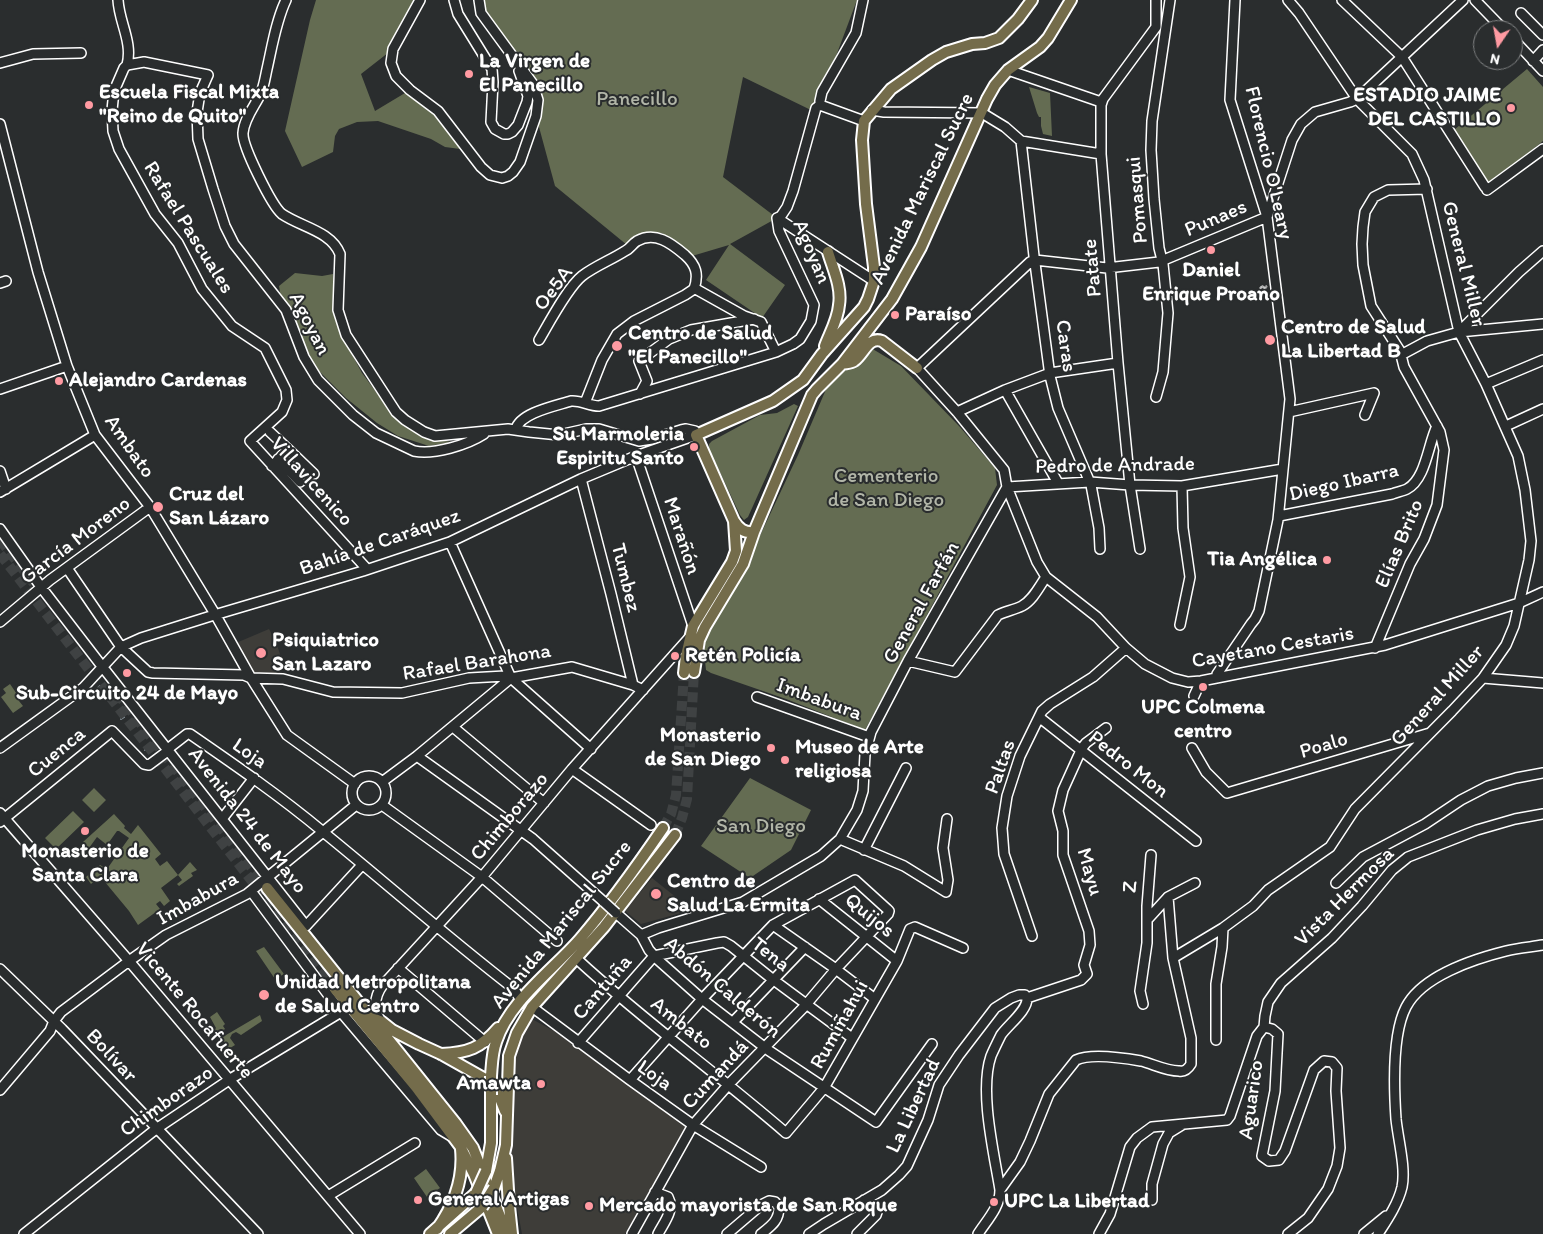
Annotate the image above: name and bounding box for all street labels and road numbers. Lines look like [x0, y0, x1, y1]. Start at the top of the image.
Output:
street label: Florencio O'Leary [1238, 84, 1298, 242]
street label: Avenida Mariscal Sucre [866, 89, 980, 289]
street label: Pomasqui [1122, 155, 1154, 245]
street label: Rafael Pascuales [137, 157, 239, 299]
street label: Punaes [1181, 195, 1251, 243]
street label: General Miller [1435, 199, 1491, 329]
street label: Agoyan [786, 216, 836, 288]
street label: Patate [1078, 238, 1108, 298]
street label: Oe5A [529, 262, 579, 316]
street label: Agoyan [283, 288, 335, 360]
street label: Caras [1049, 318, 1081, 374]
street label: Ambato [98, 410, 160, 484]
street label: Villavicenico [264, 432, 358, 532]
street label: Pedro de Andrade [1035, 452, 1195, 480]
street label: Diego Ibarra [1287, 458, 1401, 508]
street label: García Moreno [16, 491, 136, 591]
street label: Marañón [657, 494, 705, 578]
street label: Elías Brito [1370, 496, 1430, 592]
street label: Bahía de Caráquez [296, 504, 464, 582]
street label: General Farfán [878, 537, 966, 669]
street label: Tumbez [604, 541, 646, 615]
street label: Cayetano Cestaris [1190, 621, 1356, 675]
street label: Rafael Barahona [401, 639, 553, 687]
street label: General Miller [1386, 640, 1490, 752]
street label: Imbabura [773, 673, 865, 727]
street label: Cuenca [23, 722, 91, 784]
street label: Pedro Mon [1083, 726, 1173, 804]
street label: Poalo [1297, 727, 1351, 765]
street label: Loja [227, 733, 271, 775]
street label: Paltas [980, 736, 1022, 798]
street label: Avenida 24 de Mayo [182, 743, 312, 899]
street label: Chimborazo [466, 767, 554, 867]
street label: Avenida Mariscal Sucre [486, 836, 638, 1014]
street label: Vista Hermosa [1290, 842, 1400, 952]
street label: Mayu [1070, 845, 1108, 899]
street label: Imbabura [153, 866, 243, 932]
street label: Z [1118, 880, 1144, 894]
street label: Quijos [839, 888, 899, 944]
street label: Abdón Calderón [658, 932, 786, 1044]
street label: Tena [746, 932, 794, 978]
street label: Vicente Rocafuerte [129, 937, 259, 1085]
street label: Cantuña [568, 950, 638, 1026]
street label: Rumiñahui [805, 976, 875, 1074]
street label: Ambato [645, 992, 717, 1056]
street label: Bolívar [80, 1024, 142, 1088]
street label: Cumandá [677, 1035, 755, 1115]
street label: Loja [632, 1055, 676, 1097]
street label: La Libertad [881, 1055, 947, 1157]
street label: Aguarico [1234, 1059, 1270, 1141]
street label: Chimborazo [115, 1061, 219, 1143]

